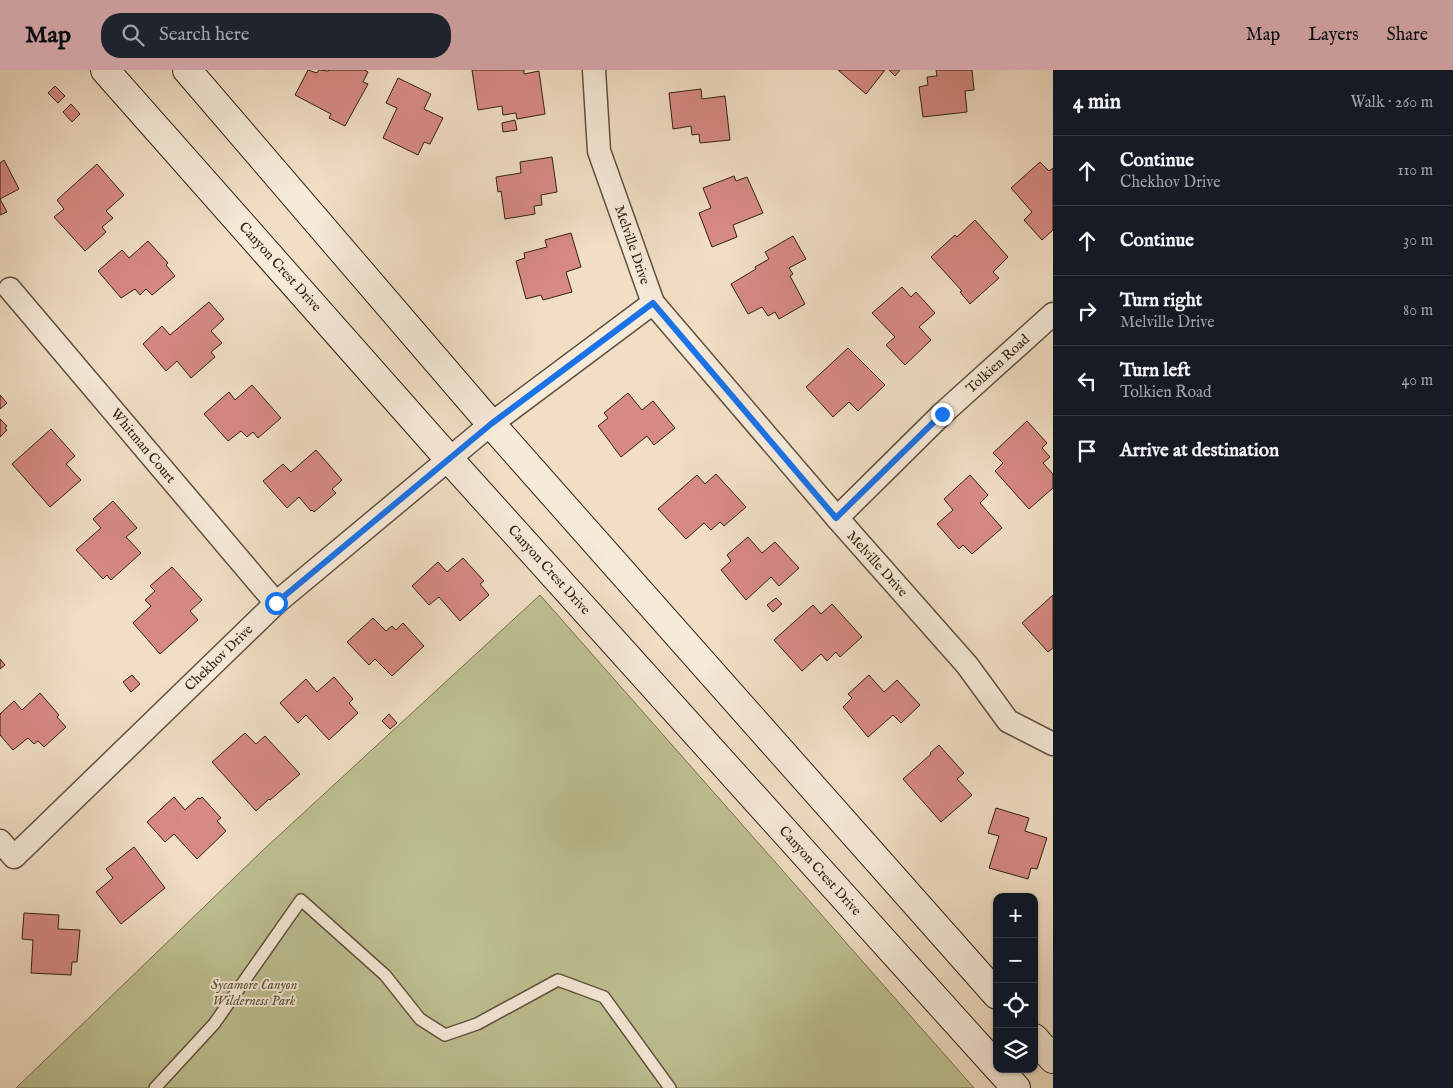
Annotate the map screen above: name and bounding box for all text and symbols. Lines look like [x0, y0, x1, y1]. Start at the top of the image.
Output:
search box [101, 13, 451, 58]
text: Map [25, 20, 71, 51]
icon: search [119, 21, 147, 49]
text: Search here [159, 23, 250, 47]
text: Map [1246, 24, 1280, 47]
text: Layers [1308, 24, 1359, 47]
text: Share [1387, 24, 1428, 47]
text: 4 min [1073, 89, 1121, 116]
text: Walk · 260 m [1350, 93, 1433, 113]
text: Continue [1120, 149, 1194, 173]
icon: ahead [1073, 157, 1101, 185]
text: 110 m [1397, 161, 1433, 181]
text: Chekhov Drive [1120, 173, 1221, 193]
street label: Melville Drive [610, 203, 654, 288]
street label: Canyon Crest Drive [235, 218, 326, 316]
icon: ahead [1073, 227, 1101, 255]
text: Continue [1120, 229, 1194, 253]
text: 30 m [1403, 231, 1433, 251]
text: Turn right [1120, 289, 1202, 313]
icon: right [1073, 297, 1101, 325]
text: 80 m [1403, 301, 1433, 321]
text: Melville Drive [1120, 313, 1215, 333]
street label: Tolkien Road [962, 330, 1034, 397]
text: Turn left [1120, 359, 1191, 383]
icon: left [1073, 367, 1101, 395]
text: 40 m [1401, 371, 1433, 391]
text: Tolkien Road [1120, 383, 1211, 403]
route end [931, 403, 954, 426]
street label: Whitman Court [107, 405, 180, 487]
icon: arrive [1073, 437, 1101, 465]
text: Arrive at destination [1120, 439, 1279, 463]
street label: Canyon Crest Drive [504, 521, 595, 619]
street label: Melville Drive [843, 527, 912, 601]
route start [265, 592, 288, 615]
street label: Chekhov Drive [181, 621, 257, 695]
street label: Canyon Crest Drive [775, 822, 866, 920]
map controls [993, 893, 1038, 1073]
button: + [993, 893, 1038, 938]
button: − [993, 938, 1038, 983]
park label: Sycamore Canyon Wilderness Park [211, 976, 297, 1010]
button: locate [993, 983, 1038, 1028]
button: layers [993, 1028, 1038, 1073]

